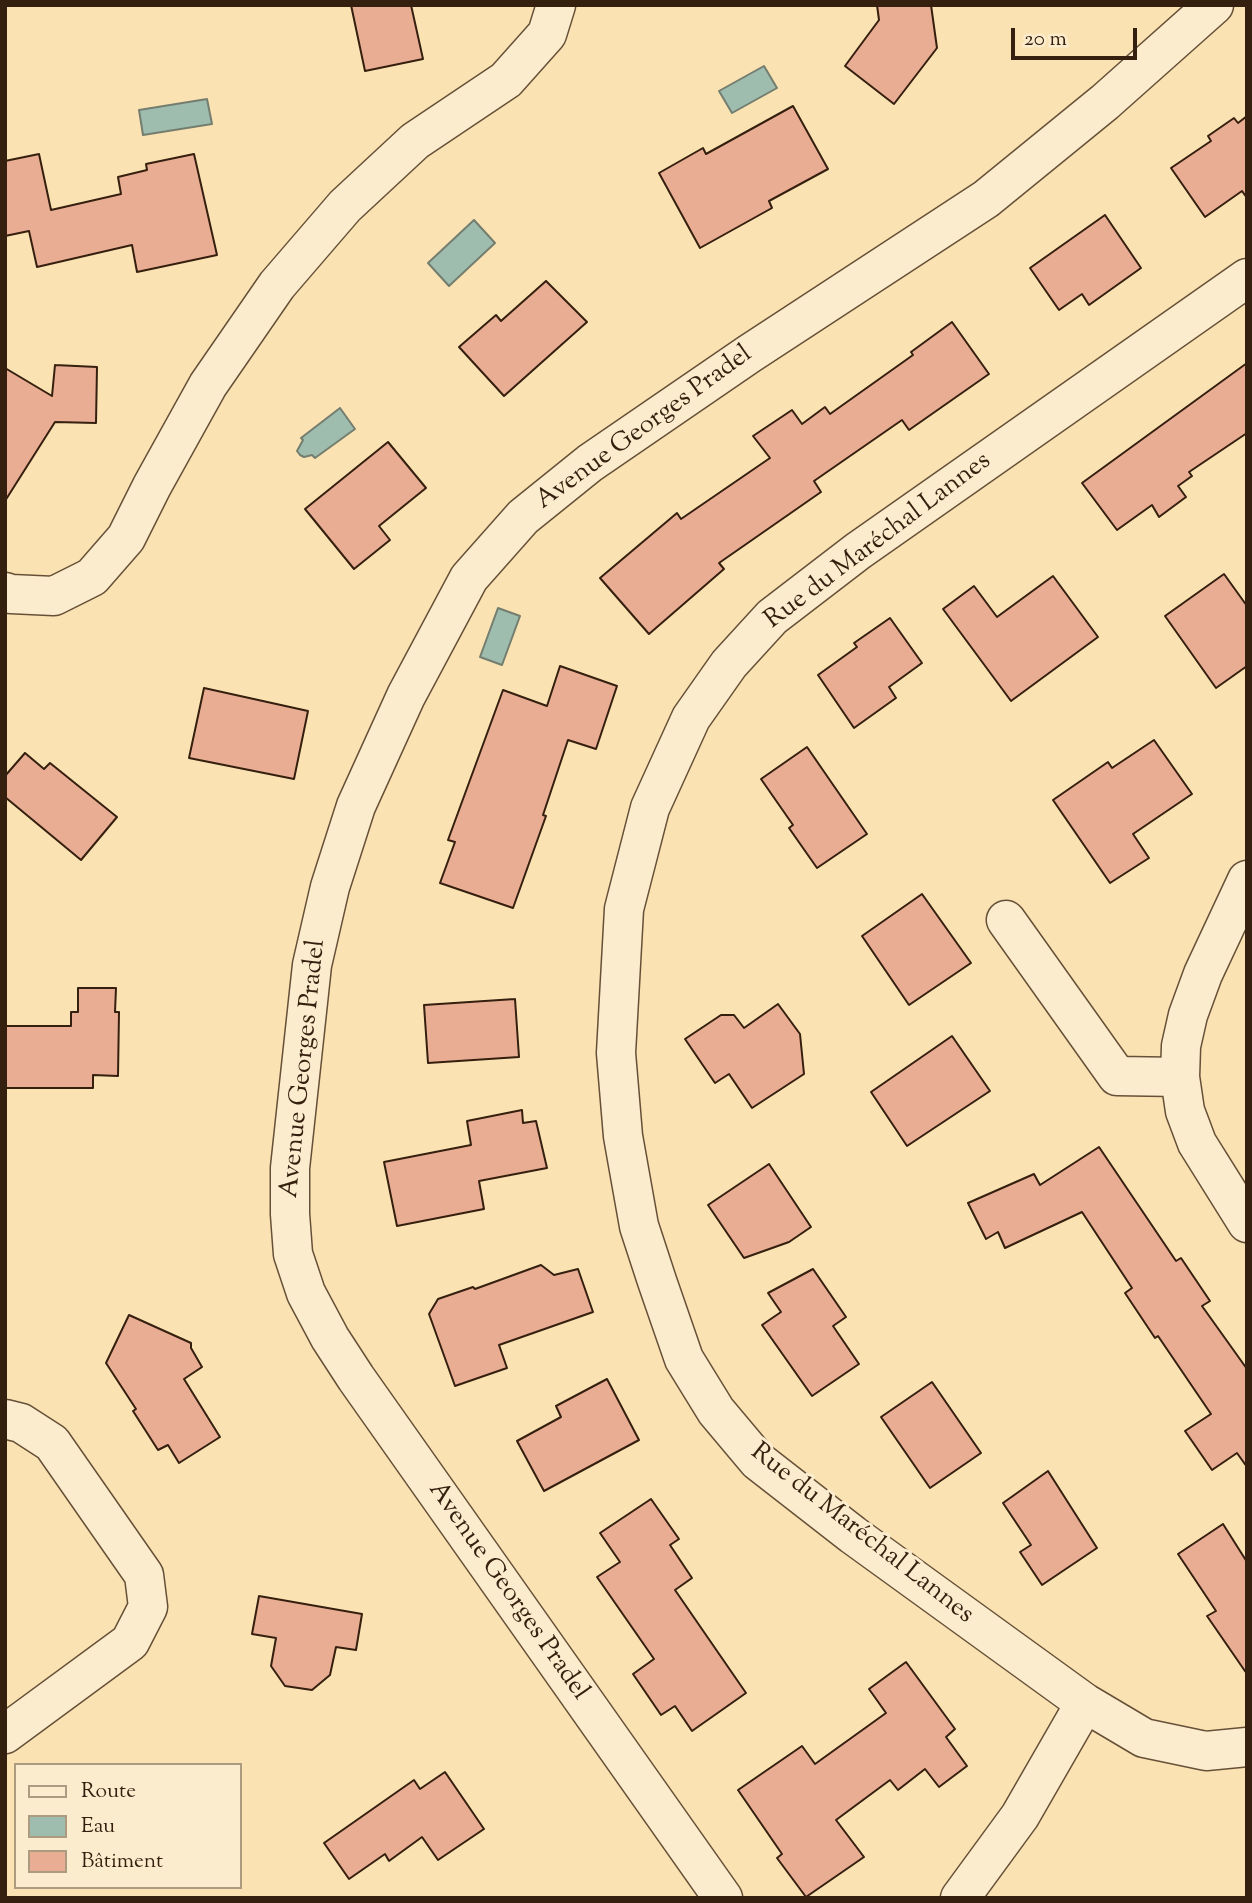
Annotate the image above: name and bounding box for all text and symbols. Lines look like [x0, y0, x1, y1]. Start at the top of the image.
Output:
scale bar [1014, 14, 1140, 58]
text: 20 m [1024, 25, 1067, 55]
street label: Avenue Georges Pradel [531, 340, 759, 518]
street label: Rue du Maréchal Lannes [760, 447, 998, 637]
street label: Avenue Georges Pradel [276, 938, 334, 1200]
street label: Rue du Maréchal Lannes [743, 1438, 979, 1632]
street label: Avenue Georges Pradel [420, 1477, 594, 1707]
legend [14, 1763, 242, 1889]
text: Route [81, 1777, 136, 1807]
text: Eau [81, 1812, 115, 1842]
text: Bâtiment [81, 1847, 163, 1877]

